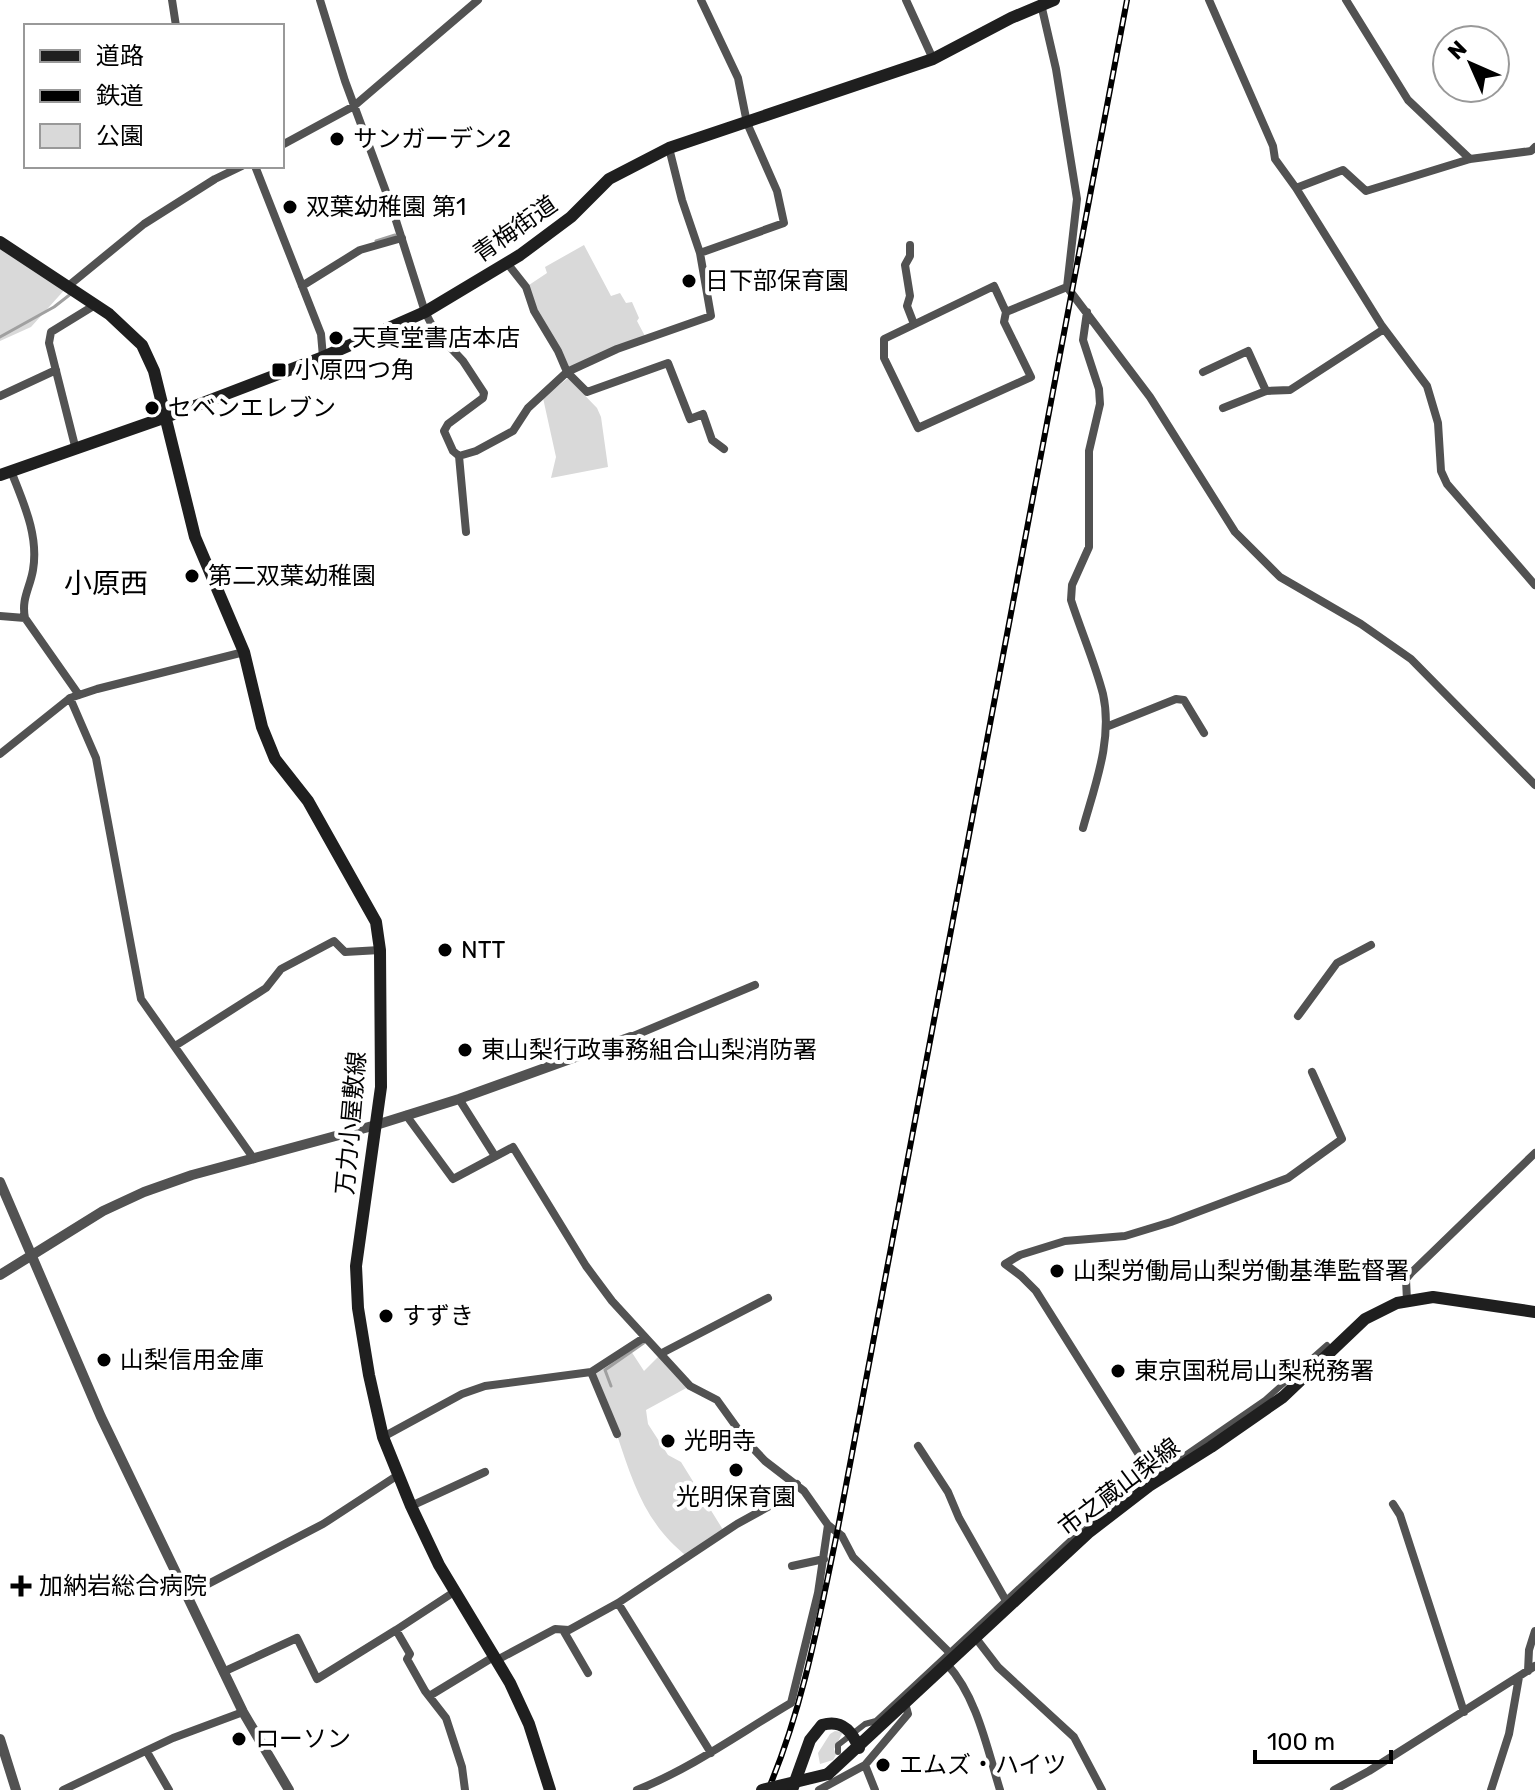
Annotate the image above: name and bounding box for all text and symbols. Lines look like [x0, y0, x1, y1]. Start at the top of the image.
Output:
legend [24, 24, 284, 168]
north arrow [1431, 24, 1511, 104]
text: N [1442, 35, 1472, 65]
text: 道路 [96, 42, 144, 70]
text: 鉄道 [96, 82, 144, 110]
text: 公園 [96, 122, 144, 150]
place label: サンガーデン2 [353, 125, 511, 153]
marker: サンガーデン2 [328, 130, 346, 148]
street label: 青梅街道 [468, 190, 562, 268]
place label: 双葉幼稚園 第1 [306, 193, 466, 221]
marker: 双葉幼稚園 第1 [281, 198, 299, 216]
place label: 日下部保育園 [705, 267, 849, 295]
marker: 日下部保育園 [680, 272, 698, 290]
place label: 天真堂書店本店 [352, 324, 520, 352]
marker: 天真堂書店本店 [327, 329, 345, 347]
place label: 小原四つ角 [295, 356, 415, 384]
marker: 小原四つ角 [270, 361, 288, 379]
place label: セベンエレブン [168, 394, 336, 422]
marker: セベンエレブン [143, 399, 161, 417]
place label: 第二双葉幼稚園 [208, 562, 376, 590]
district label: 小原西 [64, 567, 148, 600]
marker: 第二双葉幼稚園 [183, 567, 201, 585]
place label: NTT [461, 936, 506, 964]
marker: NTT [436, 941, 454, 959]
place label: 東山梨行政事務組合山梨消防署 [481, 1036, 817, 1064]
marker: 東山梨行政事務組合山梨消防署 [456, 1041, 474, 1059]
street label: 万力小屋敷線 [331, 1050, 371, 1196]
place label: 山梨労働局山梨労働基準監督署 [1073, 1257, 1409, 1285]
marker: 山梨労働局山梨労働基準監督署 [1048, 1262, 1066, 1280]
place label: すずき [402, 1302, 474, 1330]
marker: すずき [377, 1307, 395, 1325]
place label: 山梨信用金庫 [120, 1346, 264, 1374]
marker: 山梨信用金庫 [95, 1351, 113, 1369]
place label: 東京国税局山梨税務署 [1134, 1357, 1374, 1385]
marker: 東京国税局山梨税務署 [1109, 1362, 1127, 1380]
place label: 光明寺 [684, 1427, 756, 1455]
marker: 光明寺 [659, 1432, 677, 1450]
street label: 市之蔵山梨線 [1053, 1432, 1185, 1542]
marker: 光明保育園 [727, 1461, 745, 1479]
place label: 光明保育園 [676, 1483, 796, 1511]
place label: 加納岩総合病院 [39, 1572, 207, 1600]
marker: 加納岩総合病院 [10, 1575, 32, 1597]
scale bar [1255, 1714, 1391, 1764]
place label: ローソン [255, 1725, 351, 1753]
text: 100 m [1267, 1728, 1335, 1756]
marker: ローソン [230, 1730, 248, 1748]
place label: エムズ・ハイツ [899, 1751, 1067, 1779]
marker: エムズ・ハイツ [874, 1756, 892, 1774]

